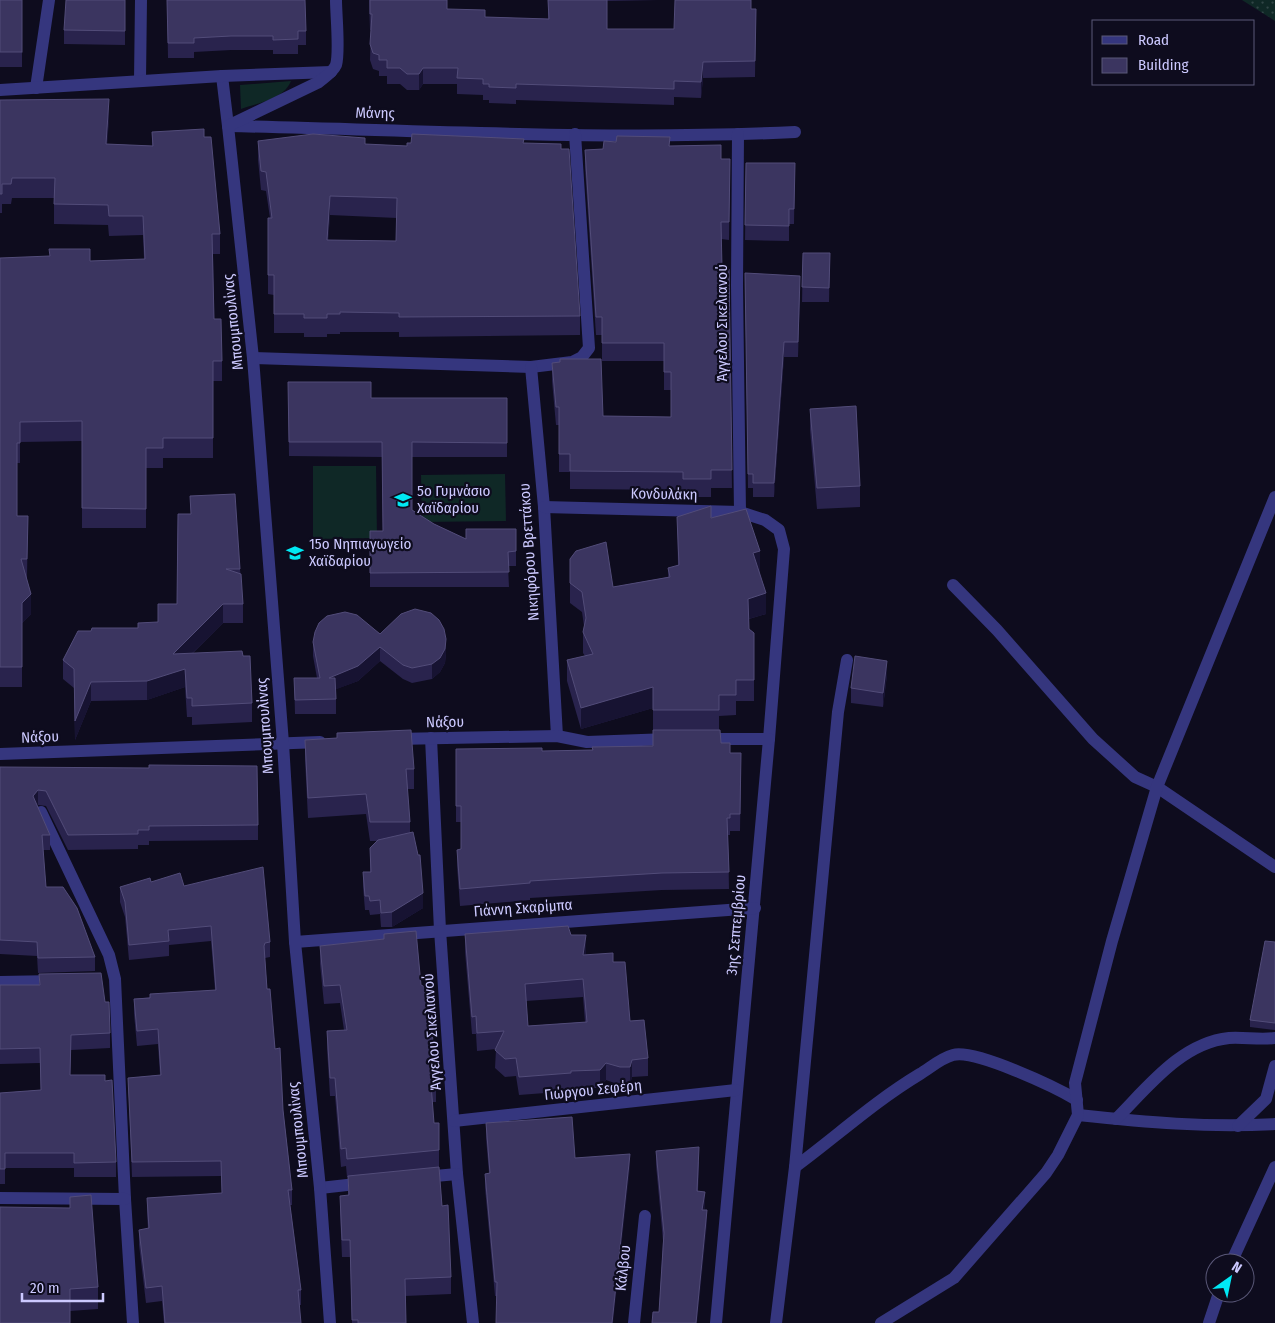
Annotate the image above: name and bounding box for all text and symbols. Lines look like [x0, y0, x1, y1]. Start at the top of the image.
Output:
legend [1092, 20, 1255, 85]
text: Road [1138, 31, 1169, 49]
text: Building [1138, 56, 1189, 74]
street label: Μάνης [355, 104, 396, 122]
street label: Άγγελου Σικελιανού [713, 264, 731, 382]
street label: Μπουμπουλίνας [219, 272, 247, 371]
place label: 5ο Γυμνάσιο Χαϊδαρίου [417, 482, 491, 517]
street label: Νικηφόρου Βρεττάκου [515, 483, 543, 621]
street label: Κονδυλάκη [630, 484, 698, 504]
school or university icon: 5ο Γυμνάσιο Χαϊδαρίου [393, 490, 413, 510]
place label: 15ο Νηπιαγωγείο Χαϊδαρίου [309, 535, 411, 570]
school or university icon: 15ο Νηπιαγωγείο Χαϊδαρίου [285, 543, 305, 563]
street label: Μπουμπουλίνας [253, 677, 277, 775]
street label: Νάξου [426, 713, 464, 731]
street label: Νάξου [21, 727, 59, 747]
street label: 3ης Σεπτεμβρίου [723, 874, 749, 976]
street label: Γιάννη Σκαρίμπα [473, 896, 573, 920]
street label: Άγγελου Σικελιανού [419, 973, 445, 1091]
street label: Γιώργου Σεφέρη [543, 1076, 643, 1104]
street label: Μπουμπουλίνας [284, 1080, 312, 1179]
street label: Κάλβου [612, 1244, 634, 1292]
north arrow [1205, 1253, 1255, 1303]
text: N [1229, 1258, 1245, 1277]
scale bar [22, 1270, 104, 1302]
text: 20 m [30, 1279, 60, 1297]

